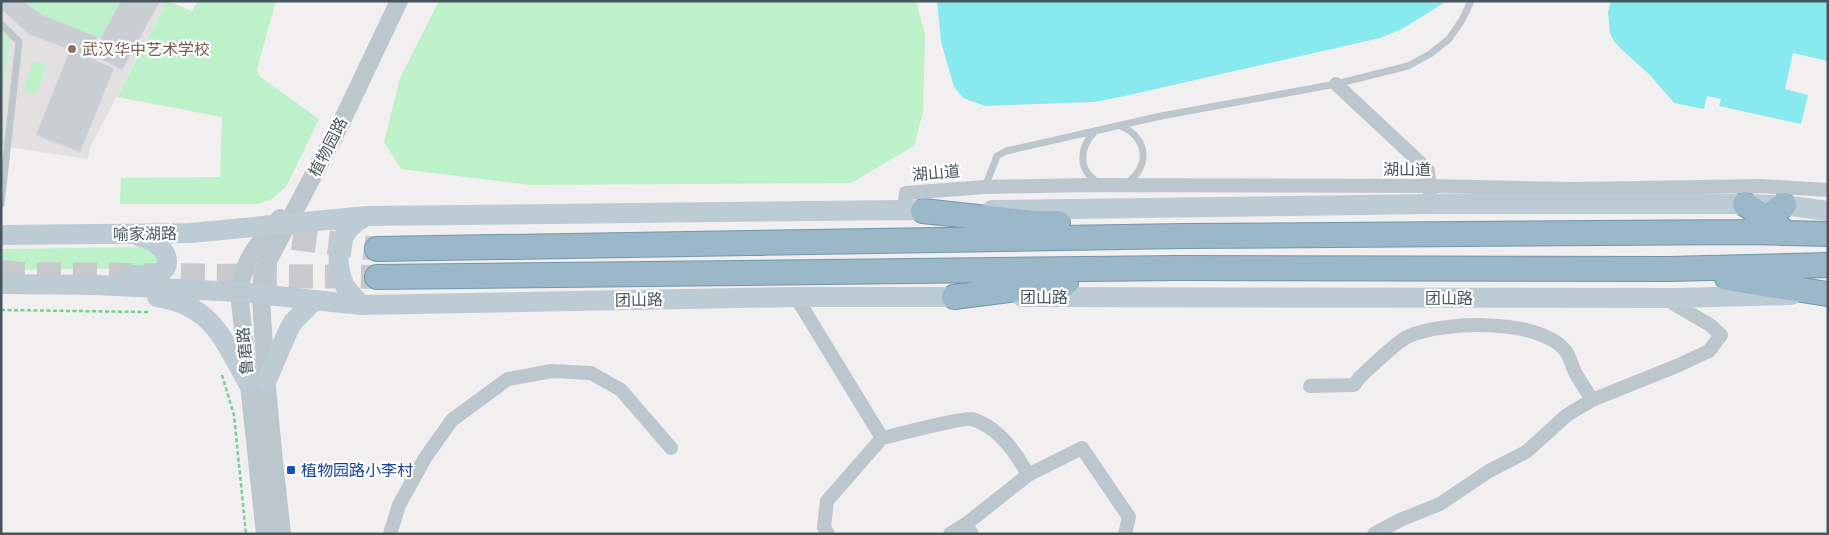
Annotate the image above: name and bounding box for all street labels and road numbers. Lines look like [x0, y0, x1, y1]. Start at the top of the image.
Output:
street label: 植物园路 [305, 114, 351, 180]
street label: 湖山道 [1383, 160, 1431, 179]
street label: 湖山道 [911, 161, 961, 185]
street label: 喻家湖路 [113, 224, 177, 244]
street label: 团山路 [1020, 288, 1068, 307]
street label: 团山路 [1425, 289, 1473, 308]
street label: 团山路 [615, 290, 663, 310]
street label: 鲁磨路 [233, 326, 257, 376]

